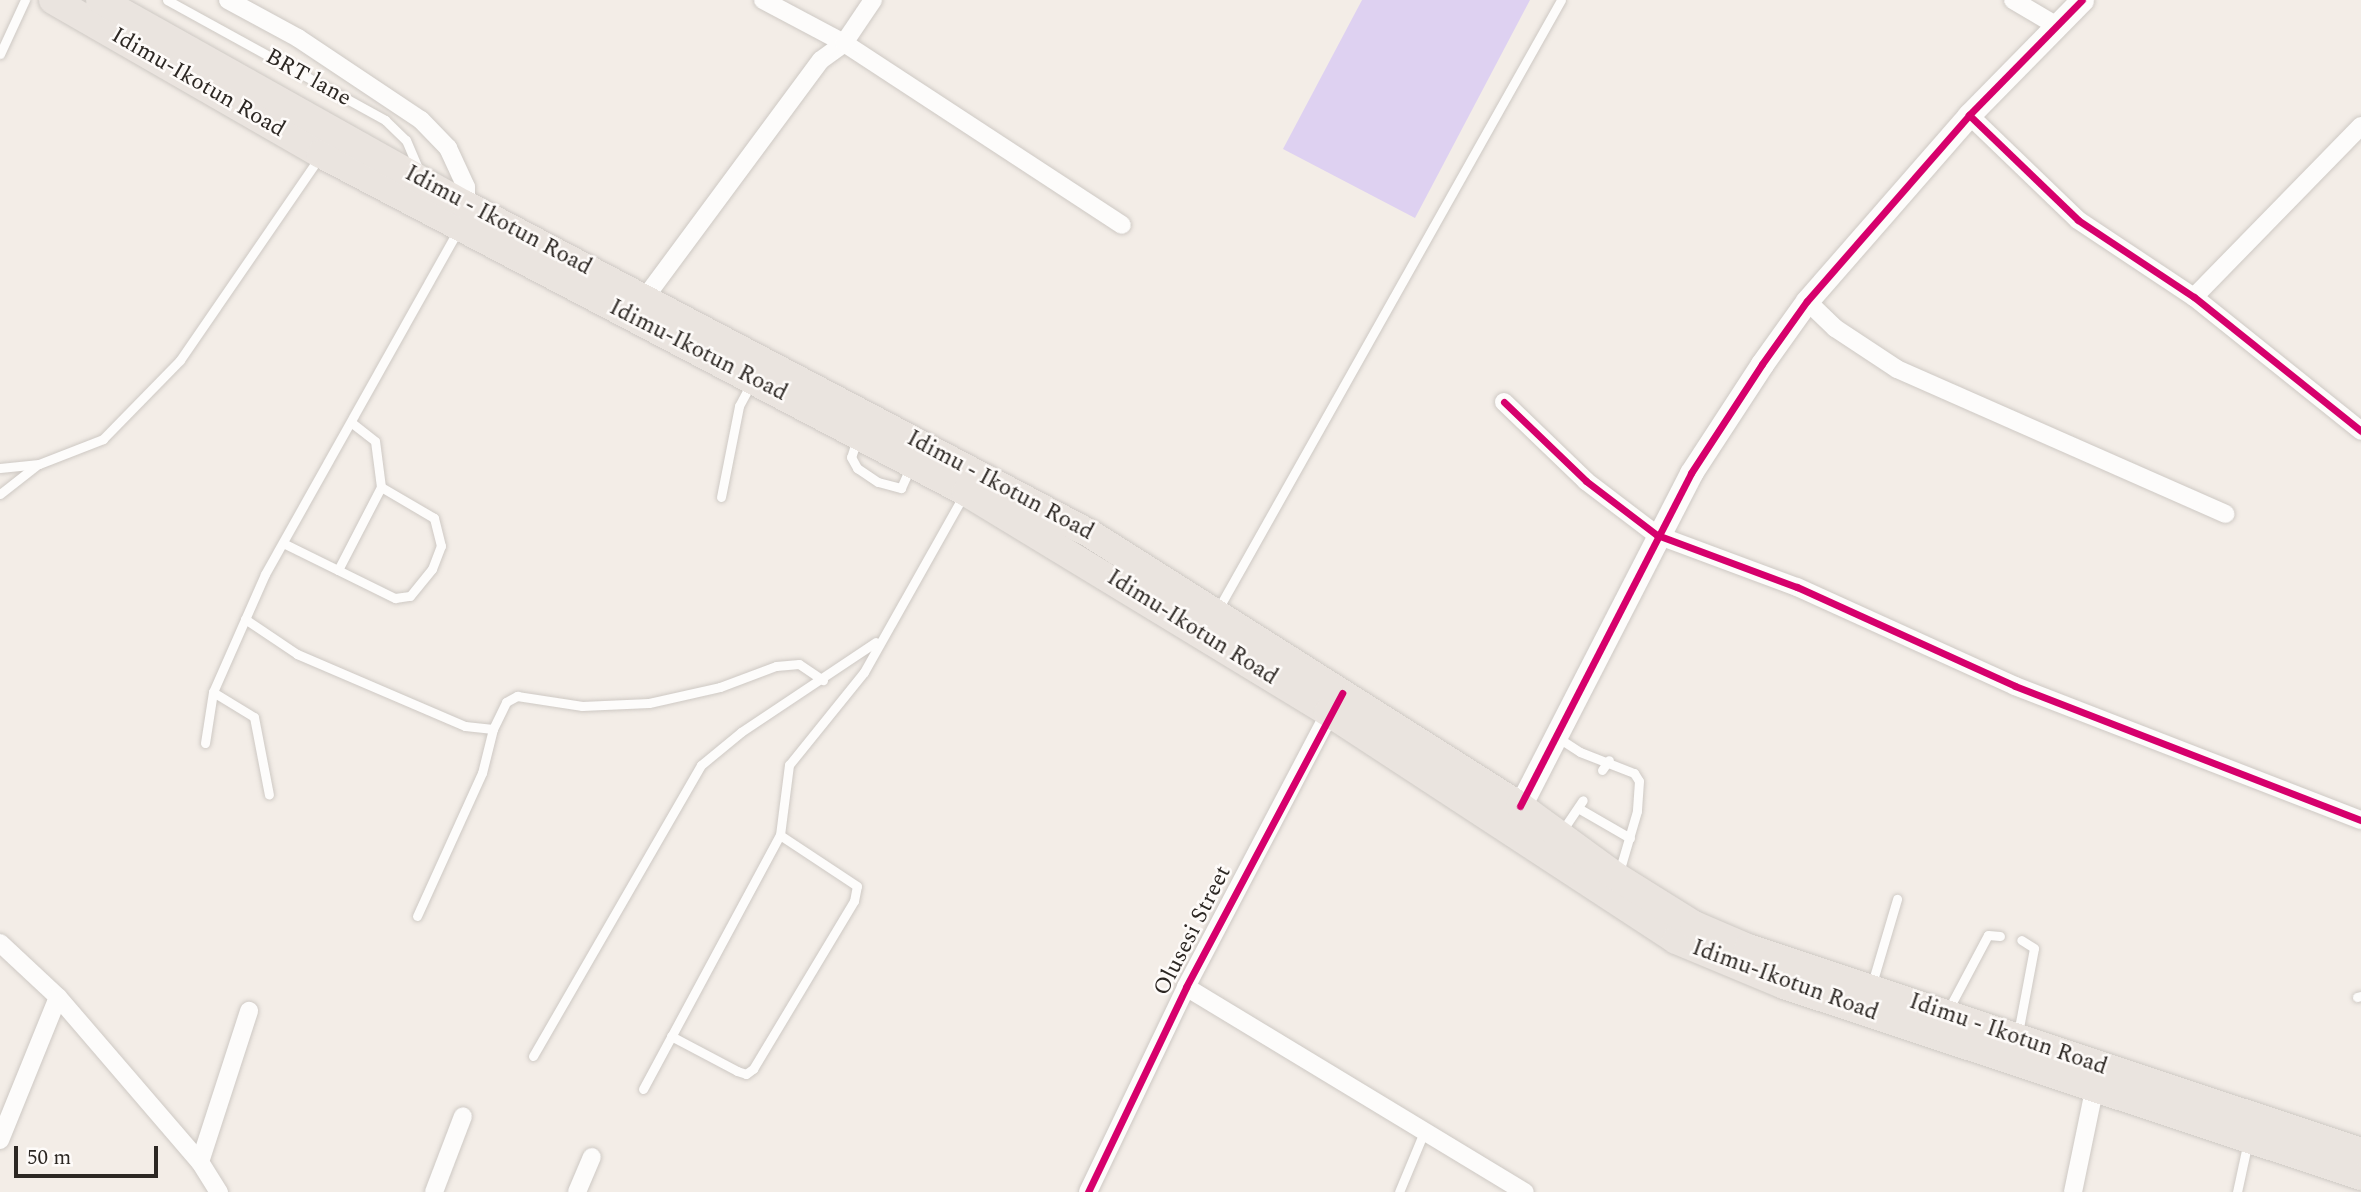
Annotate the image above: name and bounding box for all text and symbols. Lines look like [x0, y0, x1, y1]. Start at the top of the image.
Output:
street label: Idimu-Ikotun Road [106, 22, 290, 144]
street label: BRT lane [260, 43, 356, 113]
street label: Idimu - Ikotun Road [400, 160, 596, 282]
street label: Idimu-Ikotun Road [604, 294, 792, 408]
street label: Idimu - Ikotun Road [902, 425, 1098, 547]
street label: Idimu-Ikotun Road [1102, 564, 1282, 692]
street label: Olusesi Street [1148, 861, 1238, 1001]
street label: Idimu-Ikotun Road [1688, 934, 1882, 1028]
street label: Idimu - Ikotun Road [1905, 988, 2111, 1082]
scale bar [18, 1132, 161, 1176]
text: 50 m [27, 1142, 71, 1174]

